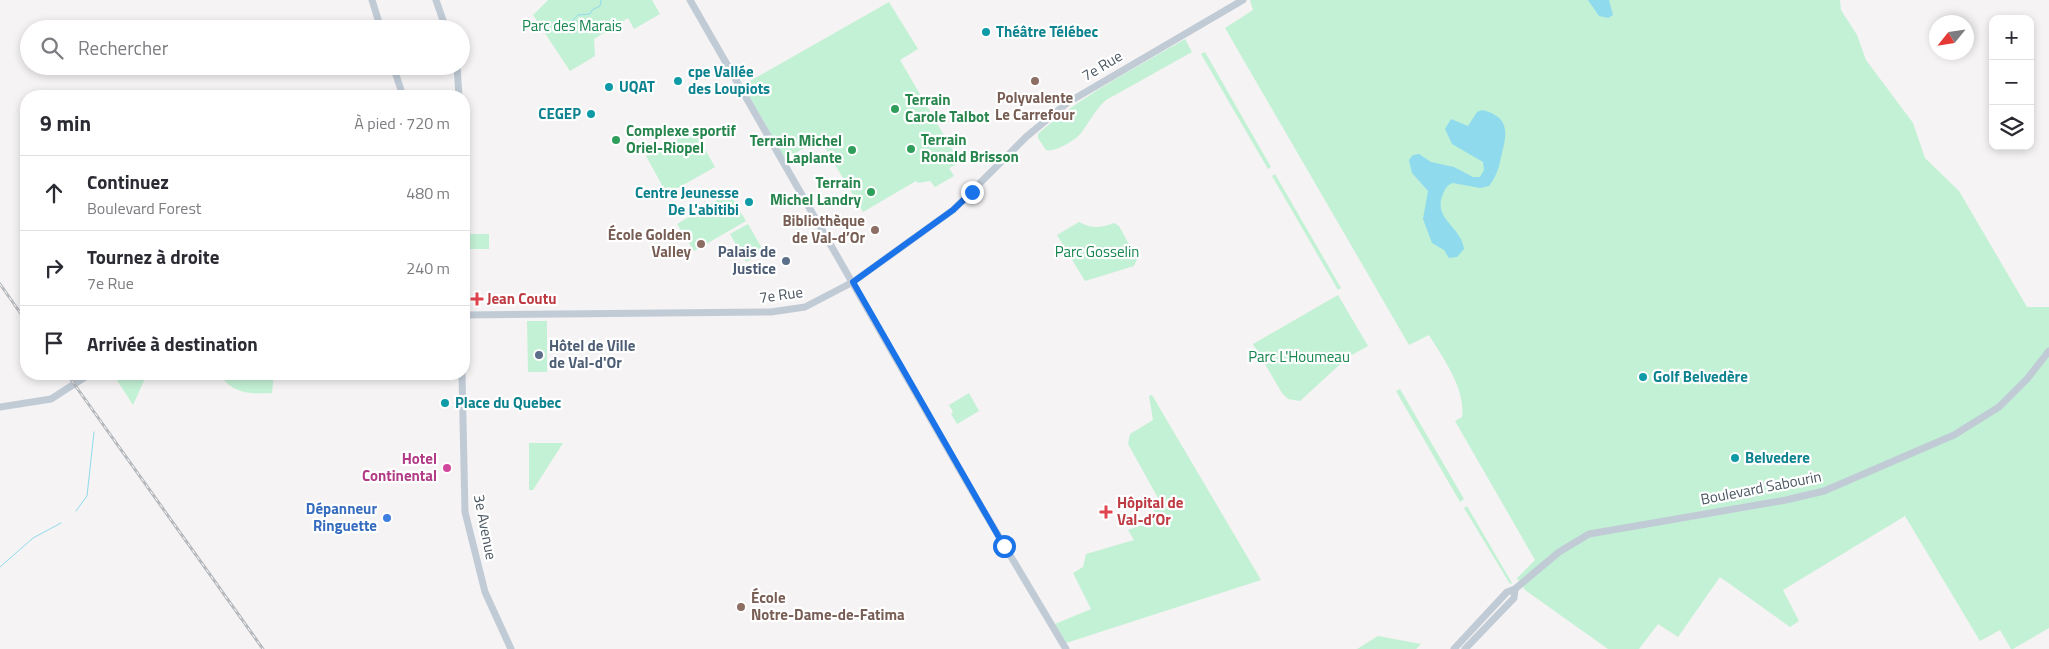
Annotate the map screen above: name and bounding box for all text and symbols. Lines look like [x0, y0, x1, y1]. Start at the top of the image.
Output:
park label: Parc des Marais [522, 14, 622, 37]
north arrow [1929, 15, 1974, 60]
map controls [1989, 15, 2034, 150]
button: + [1989, 15, 2034, 60]
search box [20, 20, 470, 75]
place label: Théâtre Télébec [996, 20, 1099, 43]
marker: Théâtre Télébec [980, 26, 992, 38]
text: Rechercher [78, 33, 168, 62]
icon: search [38, 34, 66, 62]
street label: 7e Rue [1077, 44, 1127, 87]
place label: cpe Vallée des Loupiots [688, 60, 770, 100]
button: − [1989, 60, 2034, 105]
place label: UQAT [619, 75, 655, 98]
marker: cpe Vallée des Loupiots [672, 75, 684, 87]
marker: Polyvalente Le Carrefour [1029, 75, 1041, 87]
marker: UQAT [603, 81, 615, 93]
place label: Polyvalente Le Carrefour [995, 86, 1075, 126]
place label: Terrain Carole Talbot [905, 88, 990, 128]
place label: CEGEP [538, 102, 581, 125]
marker: Terrain Carole Talbot [889, 103, 901, 115]
button: layers [1989, 105, 2034, 150]
text: 9 min [40, 107, 91, 139]
marker: CEGEP [585, 108, 597, 120]
text: À pied · 720 m [354, 111, 450, 135]
place label: Complexe sportif Oriel-Riopel [626, 119, 736, 159]
place label: Terrain Ronald Brisson [921, 128, 1019, 168]
place label: Terrain Michel Laplante [750, 129, 842, 169]
marker: Complexe sportif Oriel-Riopel [610, 134, 622, 146]
marker: Terrain Ronald Brisson [905, 143, 917, 155]
marker: Terrain Michel Laplante [846, 144, 858, 156]
text: Continuez [87, 167, 169, 196]
place label: Terrain Michel Landry [770, 171, 861, 211]
icon: ahead [40, 179, 68, 207]
text: 480 m [406, 181, 450, 205]
place label: Centre Jeunesse De L'abitibi [635, 181, 739, 221]
route end [961, 181, 984, 204]
marker: Terrain Michel Landry [865, 186, 877, 198]
text: Boulevard Forest [87, 196, 201, 220]
marker: Centre Jeunesse De L'abitibi [743, 196, 755, 208]
place label: Bibliothèque de Val-d’Or [782, 209, 865, 249]
place label: École Golden Valley [608, 223, 691, 263]
marker: Bibliothèque de Val-d’Or [869, 224, 881, 236]
marker: École Golden Valley [695, 238, 707, 250]
place label: Palais de Justice [718, 240, 776, 280]
park label: Parc Gosselin [1055, 240, 1139, 263]
text: Tournez à droite [87, 242, 219, 271]
icon: right [40, 254, 68, 282]
marker: Palais de Justice [780, 255, 792, 267]
text: 240 m [406, 256, 450, 280]
text: 7e Rue [87, 271, 134, 295]
street label: 7e Rue [758, 280, 804, 309]
place label: Jean Coutu [487, 287, 556, 310]
marker: Jean Coutu [471, 293, 483, 305]
icon: arrive [40, 329, 68, 357]
text: Arrivée à destination [87, 329, 258, 358]
place label: Hôtel de Ville de Val-d'Or [549, 334, 636, 374]
park label: Parc L'Houmeau [1248, 345, 1350, 368]
marker: Hôtel de Ville de Val-d'Or [533, 349, 545, 361]
place label: Golf Belvedère [1653, 365, 1748, 388]
marker: Golf Belvedère [1637, 371, 1649, 383]
place label: Place du Quebec [455, 391, 561, 414]
marker: Place du Quebec [439, 397, 451, 409]
place label: Belvedere [1745, 446, 1810, 469]
place label: Hotel Continental [362, 447, 437, 487]
marker: Belvedere [1729, 452, 1741, 464]
marker: Hotel Continental [441, 462, 453, 474]
street label: Boulevard Sabourin [1698, 465, 1823, 511]
place label: Hôpital de Val-d’Or [1117, 491, 1184, 531]
street label: 3e Avenue [468, 492, 503, 562]
place label: Dépanneur Ringuette [306, 497, 377, 537]
marker: Hôpital de Val-d’Or [1099, 505, 1113, 519]
marker: Dépanneur Ringuette [381, 512, 393, 524]
route start [993, 535, 1016, 558]
place label: École Notre-Dame-de-Fatima [751, 586, 905, 626]
marker: École Notre-Dame-de-Fatima [735, 601, 747, 613]

